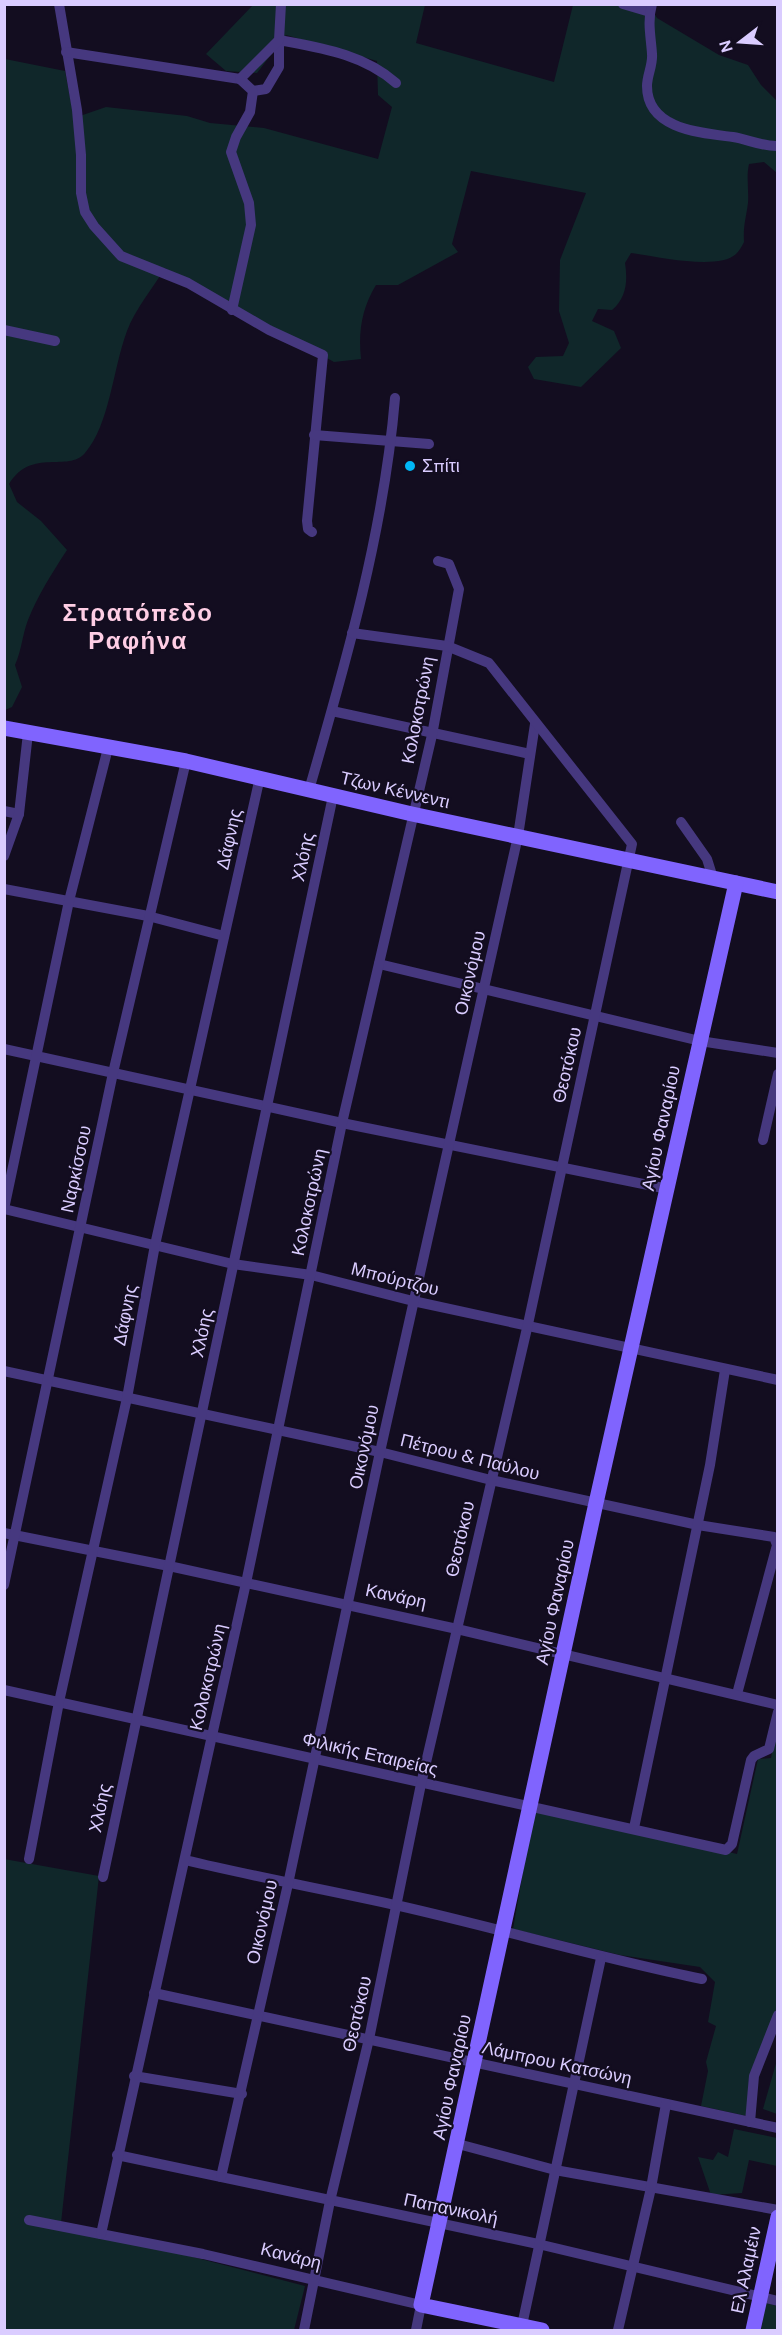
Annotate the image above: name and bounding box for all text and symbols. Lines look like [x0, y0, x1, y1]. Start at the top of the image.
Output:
north arrow [710, 12, 770, 72]
text: N [714, 38, 738, 55]
place label: Σπίτι [422, 454, 460, 478]
marker: Σπίτι [403, 459, 417, 473]
district label: Στρατόπεδο Ραφήνα [63, 597, 213, 656]
street label: Κολοκοτρώνη [396, 654, 440, 766]
street label: Τζων Κέννεντι [338, 766, 452, 814]
street label: Δάφνης [210, 806, 248, 872]
street label: Χλόης [286, 830, 320, 884]
street label: Οικονόμου [449, 928, 491, 1018]
street label: Θεοτόκου [547, 1025, 587, 1105]
street label: Αγίου Φαναρίου [636, 1063, 686, 1193]
street label: Ναρκίσσου [55, 1123, 97, 1215]
street label: Κολοκοτρώνη [286, 1146, 332, 1258]
street label: Μπούρτζου [348, 1256, 442, 1302]
street label: Δάφνης [107, 1282, 143, 1348]
street label: Χλόης [185, 1306, 219, 1360]
street label: Οικονόμου [343, 1402, 385, 1492]
street label: Πέτρου & Παύλου [398, 1428, 542, 1486]
street label: Θεοτόκου [440, 1499, 480, 1579]
street label: Αγίου Φαναρίου [530, 1537, 580, 1667]
street label: Κανάρη [363, 1578, 429, 1614]
street label: Κολοκοτρώνη [184, 1621, 232, 1733]
street label: Φιλικής Εταιρείας [300, 1727, 440, 1781]
street label: Χλόης [83, 1781, 117, 1835]
street label: Οικονόμου [241, 1877, 283, 1967]
street label: Θεοτόκου [337, 1974, 377, 2054]
street label: Αγίου Φαναρίου [427, 2012, 477, 2142]
street label: Λάμπρου Κατσώνη [480, 2035, 634, 2091]
street label: Παπανικολή [402, 2187, 500, 2231]
street label: Ελ Αλαμέιν [725, 2224, 767, 2316]
street label: Κανάρη [258, 2237, 324, 2275]

